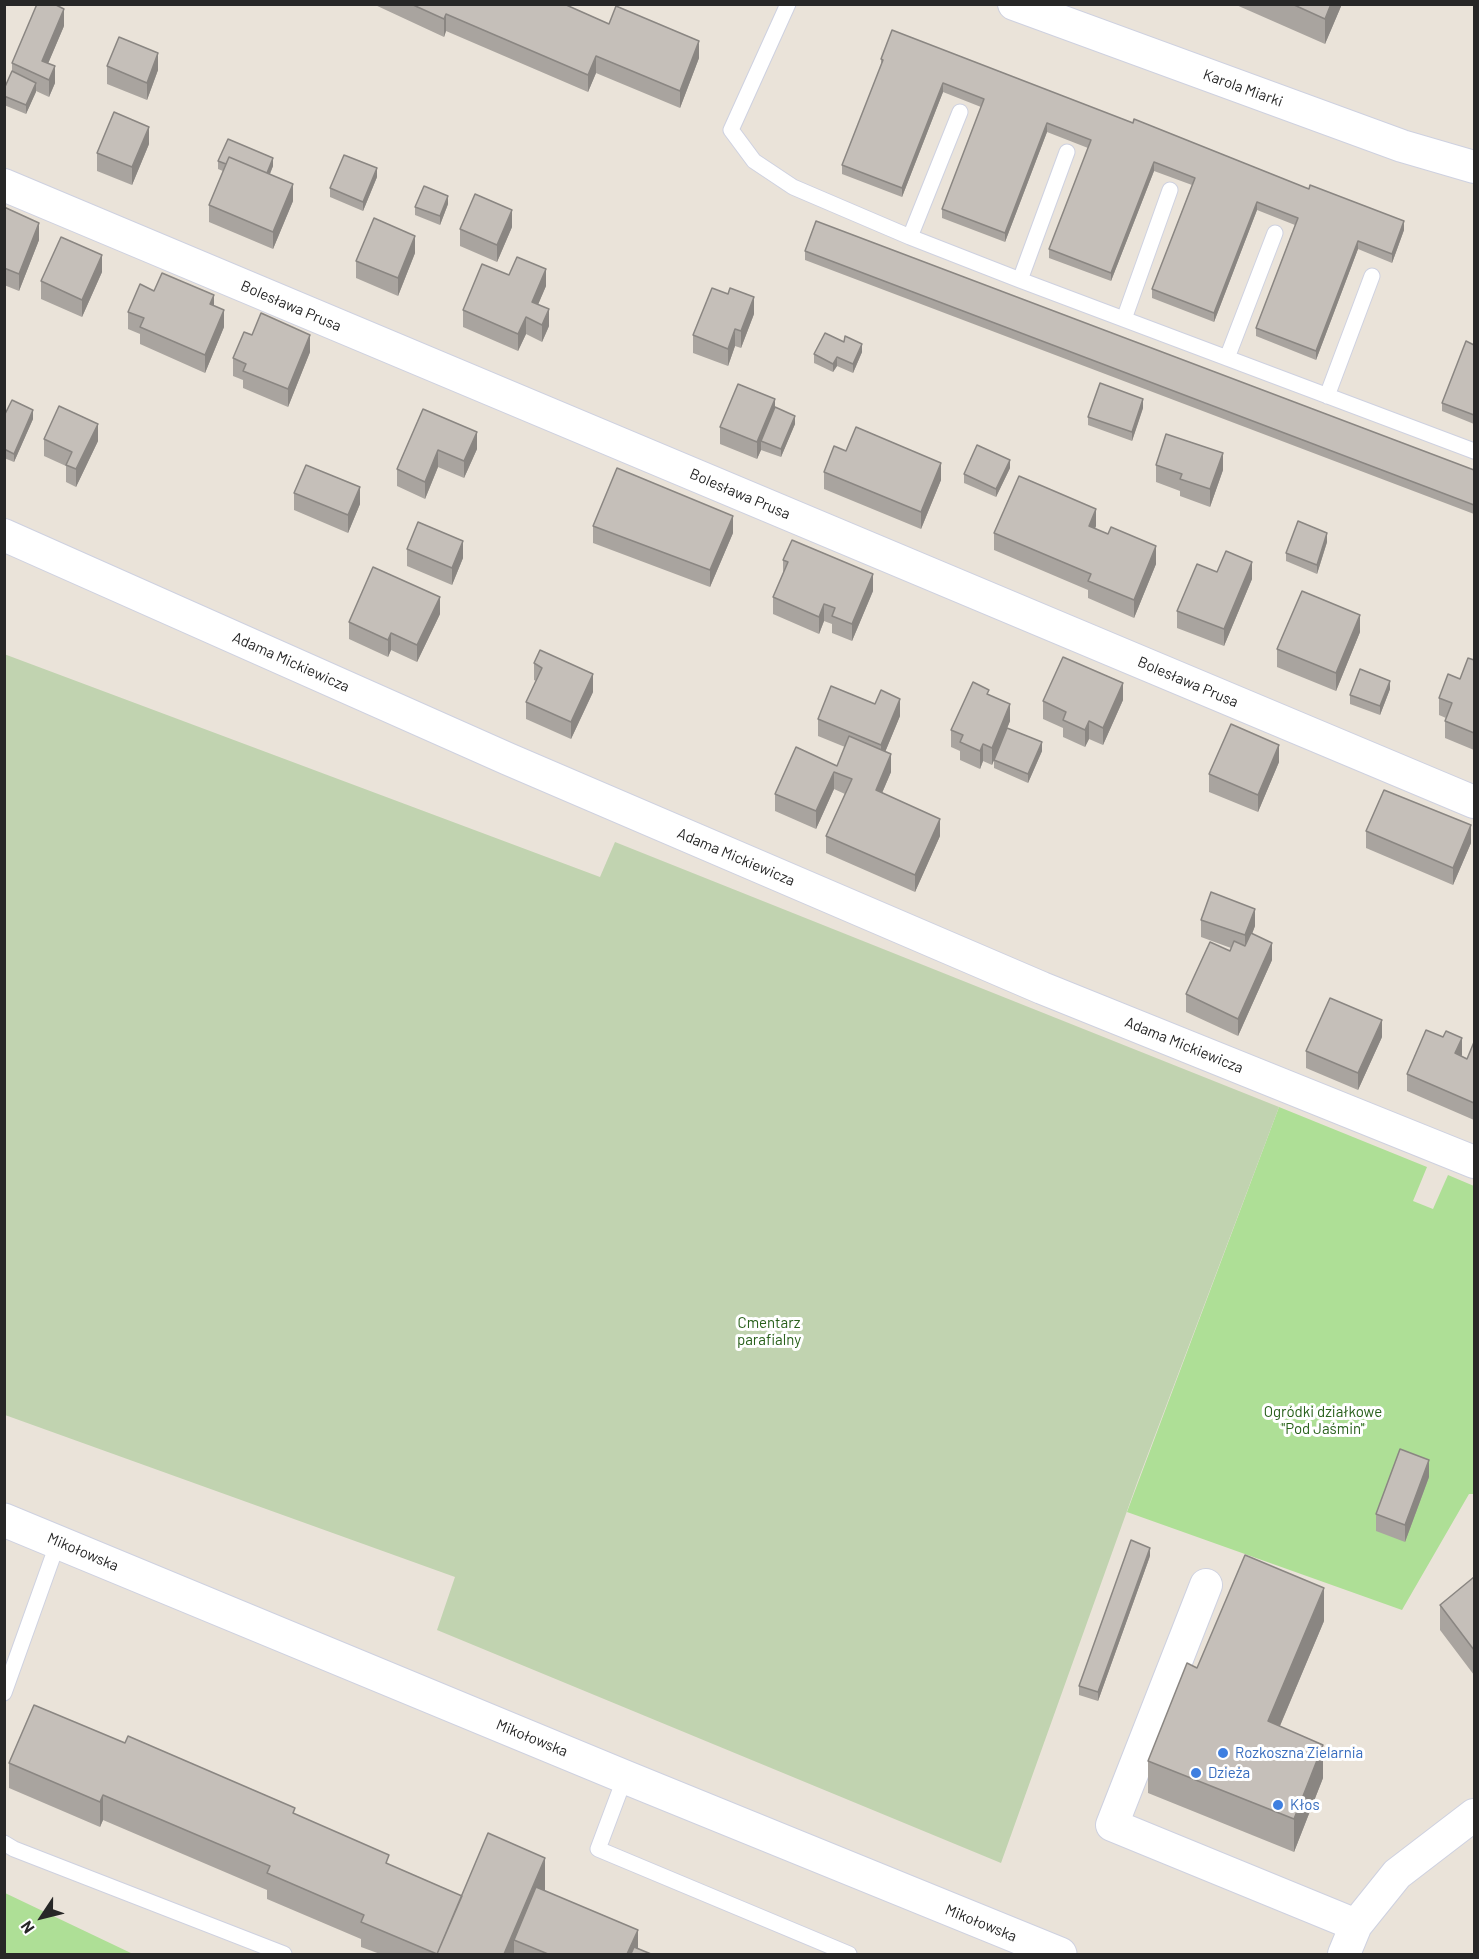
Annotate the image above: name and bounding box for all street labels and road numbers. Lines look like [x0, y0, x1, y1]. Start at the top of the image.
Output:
street label: Karola Miarki [1201, 65, 1285, 111]
street label: Bolesława Prusa [238, 277, 344, 335]
street label: Bolesława Prusa [687, 465, 793, 523]
street label: Adama Mickiewicza [230, 628, 352, 696]
street label: Bolesława Prusa [1135, 653, 1241, 711]
street label: Adama Mickiewicza [674, 824, 798, 890]
street label: Adama Mickiewicza [1122, 1013, 1246, 1077]
street label: Mikołowska [45, 1529, 121, 1575]
street label: Mikołowska [494, 1716, 570, 1760]
street label: Mikołowska [943, 1901, 1019, 1945]

